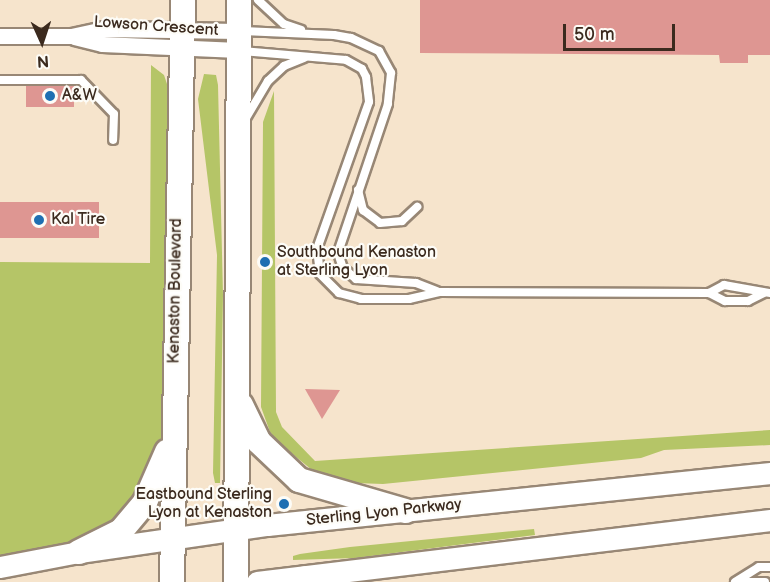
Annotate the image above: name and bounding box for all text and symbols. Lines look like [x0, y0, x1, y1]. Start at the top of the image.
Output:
north arrow [12, 12, 72, 72]
scale bar [566, 12, 678, 50]
street label: Lowson Crescent [93, 13, 219, 41]
text: 50 m [574, 24, 615, 45]
text: N [36, 51, 49, 70]
place label: A&W [62, 86, 97, 106]
marker: A&W [43, 89, 57, 103]
place label: Kal Tire [51, 210, 106, 230]
marker: Kal Tire [32, 213, 46, 227]
street label: Kenaston Boulevard [165, 218, 187, 364]
place label: Southbound Kenaston at Sterling Lyon [277, 243, 436, 281]
marker: Southbound Kenaston at Sterling Lyon [258, 255, 272, 269]
place label: Eastbound Sterling Lyon at Kenaston [135, 485, 272, 523]
street label: Sterling Lyon Parkway [305, 495, 463, 531]
marker: Eastbound Sterling Lyon at Kenaston [277, 497, 291, 511]

